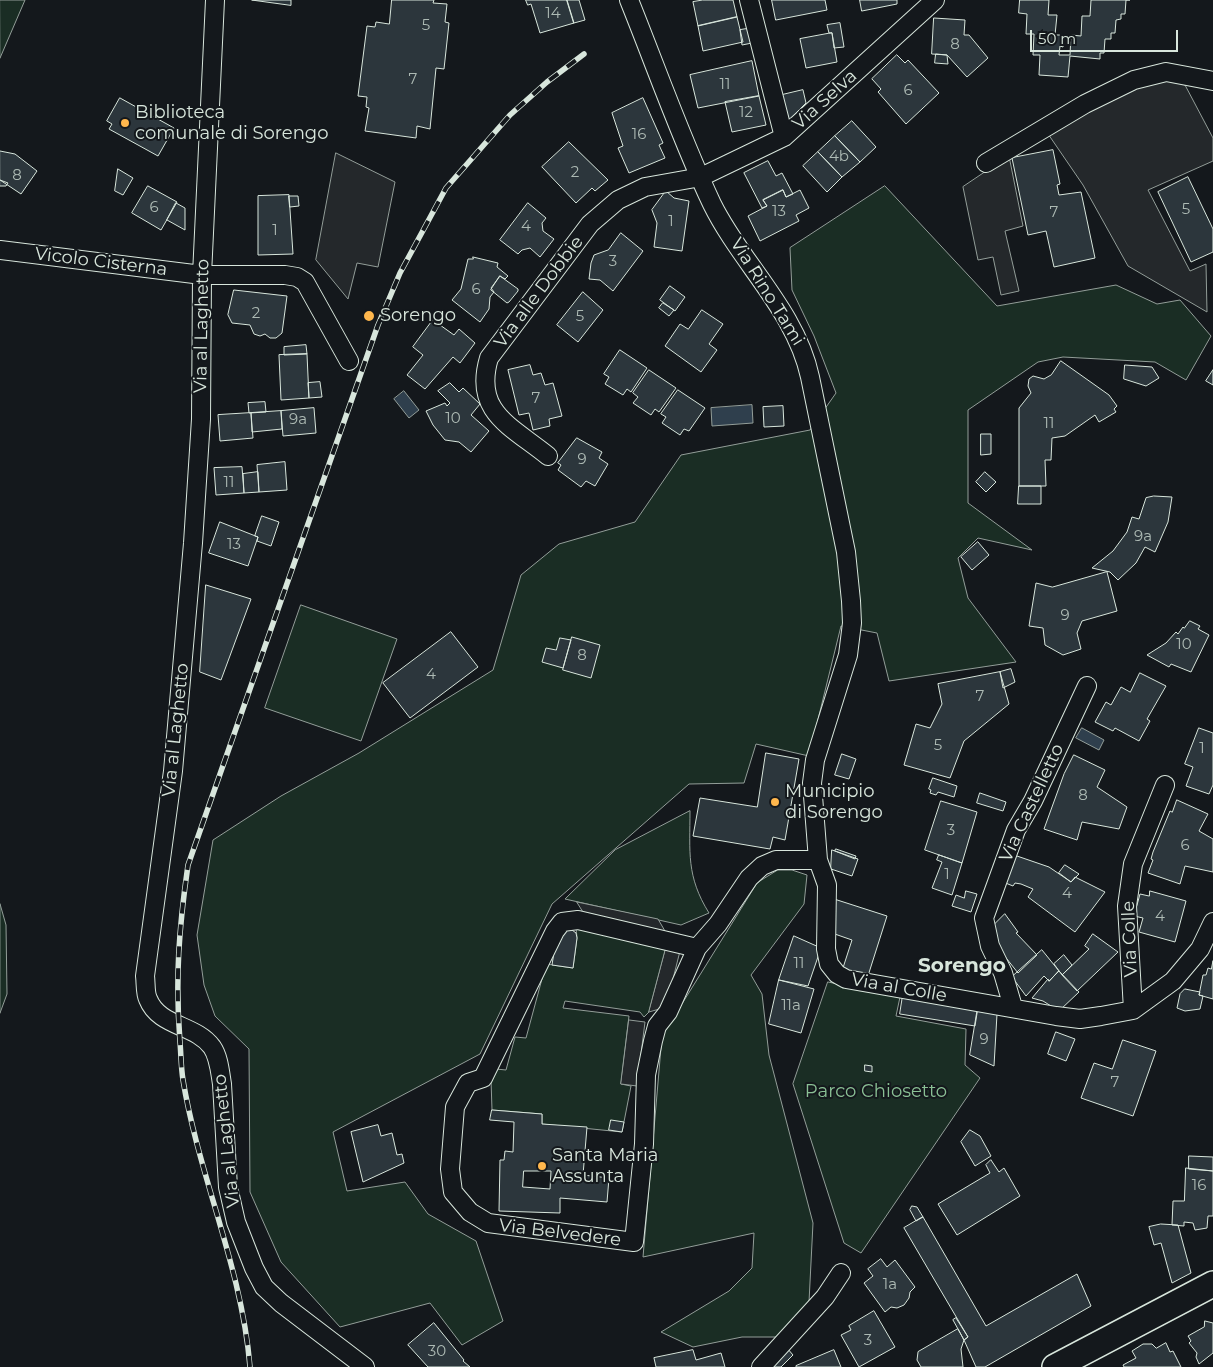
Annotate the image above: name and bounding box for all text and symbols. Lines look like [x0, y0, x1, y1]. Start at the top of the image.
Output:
house number: 14 [545, 5, 561, 23]
house number: 5 [422, 17, 430, 35]
scale bar [1033, 20, 1180, 52]
text: 50 m [1038, 29, 1076, 48]
house number: 8 [950, 36, 960, 54]
street label: Via Selva [788, 65, 862, 135]
house number: 7 [409, 71, 417, 89]
house number: 11 [720, 76, 730, 94]
house number: 6 [903, 82, 913, 100]
place label: Biblioteca comunale di Sorengo [135, 102, 328, 144]
house number: 12 [739, 104, 753, 122]
marker: Biblioteca comunale di Sorengo [119, 117, 131, 129]
house number: 16 [632, 126, 646, 144]
house number: 4b [829, 148, 849, 166]
house number: 2 [571, 164, 579, 182]
house number: 8 [12, 167, 22, 185]
house number: 6 [149, 199, 159, 217]
house number: 5 [1182, 201, 1190, 219]
house number: 13 [772, 203, 786, 221]
house number: 7 [1050, 204, 1058, 222]
house number: 1 [668, 213, 674, 231]
house number: 4 [521, 218, 531, 236]
house number: 1 [272, 222, 278, 240]
street label: Via alle Dobbie [490, 232, 588, 352]
street label: Via Rino Tami [725, 234, 809, 350]
street label: Vicolo Cisterna [34, 243, 168, 281]
house number: 3 [609, 253, 617, 271]
street label: Via al Laghetto [190, 259, 214, 393]
house number: 6 [471, 281, 481, 299]
house number: 2 [252, 305, 260, 323]
place label: Sorengo [380, 305, 456, 327]
house number: 5 [576, 308, 584, 326]
marker: Sorengo [362, 309, 376, 323]
house number: 7 [532, 390, 540, 408]
house number: 10 [445, 410, 461, 428]
house number: 9a [289, 411, 307, 429]
house number: 11 [1044, 415, 1054, 433]
house number: 9 [577, 451, 587, 469]
house number: 11 [224, 474, 234, 492]
house number: 9a [1134, 528, 1152, 546]
house number: 13 [227, 536, 241, 554]
house number: 9 [1060, 607, 1070, 625]
house number: 10 [1176, 636, 1192, 654]
house number: 8 [577, 647, 587, 665]
street label: Via al Laghetto [158, 662, 194, 798]
house number: 4 [426, 666, 436, 684]
house number: 7 [976, 688, 984, 706]
house number: 5 [934, 737, 942, 755]
street label: Via Castelletto [995, 740, 1069, 866]
house number: 1 [1199, 740, 1205, 758]
place label: Municipio di Sorengo [785, 781, 883, 824]
house number: 8 [1078, 787, 1088, 805]
marker: Municipio di Sorengo [769, 796, 781, 808]
house number: 3 [947, 822, 955, 840]
house number: 6 [1180, 837, 1190, 855]
house number: 1 [944, 866, 950, 884]
house number: 4 [1062, 885, 1072, 903]
street label: Via Colle [1118, 900, 1142, 978]
house number: 4 [1155, 908, 1165, 926]
district label: Sorengo [918, 954, 1006, 978]
house number: 11 [794, 955, 804, 973]
street label: Via al Colle [849, 969, 949, 1007]
house number: 11a [781, 997, 801, 1015]
house number: 9 [979, 1031, 989, 1049]
street label: Via al Laghetto [209, 1073, 245, 1209]
house number: 7 [1111, 1074, 1119, 1092]
park label: Parco Chiosetto [805, 1081, 947, 1103]
place label: Santa Maria Assunta [552, 1145, 658, 1188]
marker: Santa Maria Assunta [536, 1160, 548, 1172]
house number: 16 [1192, 1177, 1206, 1195]
street label: Via Belvedere [498, 1215, 622, 1251]
house number: 1a [883, 1276, 897, 1294]
house number: 3 [864, 1332, 872, 1350]
house number: 30 [428, 1343, 446, 1361]

